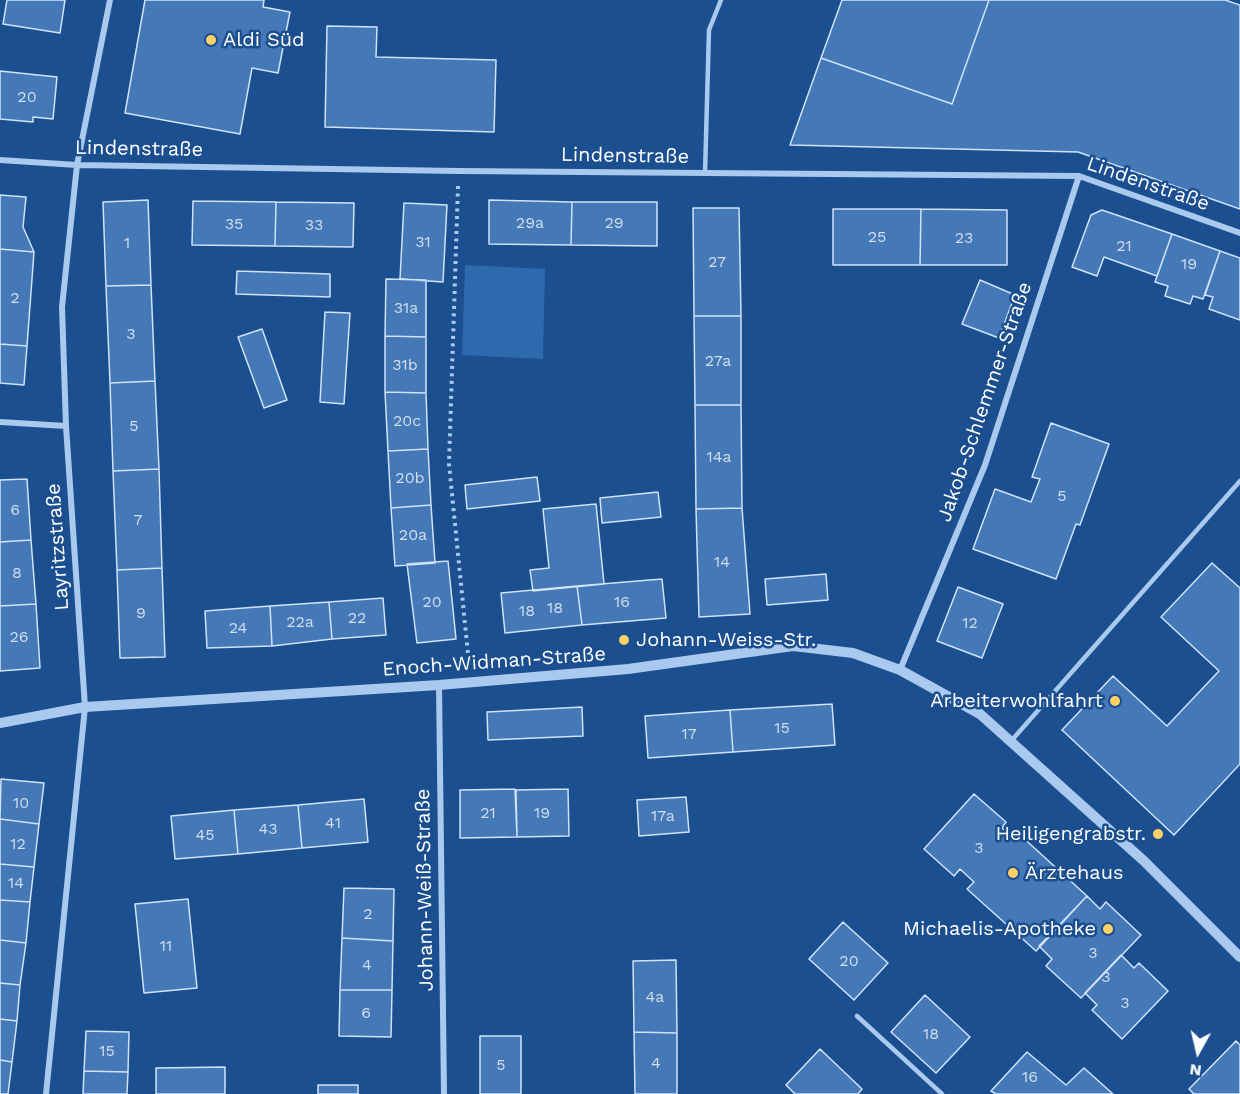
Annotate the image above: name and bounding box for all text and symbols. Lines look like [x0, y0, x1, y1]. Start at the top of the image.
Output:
place label: Aldi Süd [223, 28, 305, 52]
marker: Aldi Süd [204, 33, 218, 47]
house number: 20 [17, 87, 37, 107]
street label: Lindenstraße [75, 136, 203, 162]
street label: Lindenstraße [561, 143, 689, 169]
street label: Lindenstraße [1084, 152, 1212, 216]
house number: 29a [516, 213, 544, 233]
house number: 29 [604, 213, 624, 233]
house number: 35 [225, 214, 243, 234]
house number: 33 [305, 215, 323, 235]
house number: 25 [868, 227, 886, 247]
house number: 23 [955, 228, 973, 248]
house number: 31 [415, 232, 431, 252]
house number: 1 [124, 233, 130, 253]
house number: 21 [1116, 236, 1132, 256]
house number: 27 [708, 252, 726, 272]
house number: 19 [1181, 254, 1197, 274]
street label: Jakob-Schlemmer-Straße [933, 279, 1037, 525]
house number: 2 [10, 288, 20, 308]
house number: 31a [394, 298, 418, 318]
house number: 3 [126, 324, 136, 344]
house number: 27a [705, 351, 731, 371]
house number: 31b [392, 355, 418, 375]
house number: 20c [393, 411, 421, 431]
house number: 5 [129, 416, 139, 436]
house number: 14a [706, 447, 732, 467]
house number: 20b [395, 468, 425, 488]
street label: Layritzstraße [42, 483, 74, 611]
house number: 5 [1057, 486, 1067, 506]
house number: 6 [10, 500, 20, 520]
house number: 7 [134, 510, 142, 530]
house number: 20a [399, 525, 427, 545]
house number: 14 [714, 552, 730, 572]
house number: 8 [12, 563, 22, 583]
house number: 20 [422, 592, 442, 612]
house number: 16 [614, 592, 630, 612]
house number: 18 [547, 598, 563, 618]
house number: 18 [519, 601, 535, 621]
house number: 9 [136, 603, 146, 623]
house number: 22 [348, 608, 366, 628]
house number: 22a [286, 612, 314, 632]
house number: 12 [962, 613, 978, 633]
house number: 24 [229, 618, 247, 638]
house number: 26 [9, 627, 29, 647]
place label: Johann-Weiss-Str. [636, 628, 816, 652]
marker: Johann-Weiss-Str. [617, 633, 631, 647]
street label: Enoch-Widman-Straße [381, 642, 607, 682]
place label: Arbeiterwohlfahrt [930, 689, 1103, 713]
marker: Arbeiterwohlfahrt [1108, 694, 1122, 708]
house number: 15 [774, 718, 790, 738]
house number: 17 [681, 724, 697, 744]
street label: Johann-Weiß-Straße [411, 788, 439, 992]
house number: 10 [13, 793, 29, 813]
house number: 21 [480, 803, 496, 823]
house number: 19 [534, 803, 550, 823]
house number: 17a [651, 806, 675, 826]
house number: 41 [325, 813, 341, 833]
house number: 43 [258, 819, 278, 839]
place label: Heiligengrabstr. [995, 822, 1146, 846]
house number: 45 [195, 825, 215, 845]
marker: Heiligengrabstr. [1151, 827, 1165, 841]
house number: 12 [10, 834, 26, 854]
house number: 3 [974, 838, 984, 858]
place label: Ärztehaus [1025, 861, 1124, 885]
marker: Ärztehaus [1006, 866, 1020, 880]
house number: 14 [8, 873, 24, 893]
house number: 2 [363, 904, 373, 924]
place label: Michaelis-Apotheke [903, 917, 1096, 941]
marker: Michaelis-Apotheke [1101, 922, 1115, 936]
house number: 11 [160, 936, 172, 956]
house number: 3 [1088, 943, 1098, 963]
house number: 20 [839, 951, 859, 971]
house number: 4 [362, 955, 372, 975]
house number: 3 [1101, 967, 1111, 987]
house number: 4a [646, 987, 664, 1007]
house number: 3 [1120, 993, 1130, 1013]
house number: 6 [361, 1003, 371, 1023]
north arrow [1168, 1022, 1228, 1082]
house number: 18 [923, 1024, 939, 1044]
house number: 15 [99, 1041, 115, 1061]
house number: 4 [651, 1053, 661, 1073]
house number: 5 [496, 1055, 506, 1075]
text: N [1188, 1060, 1203, 1081]
house number: 16 [1022, 1067, 1038, 1087]

